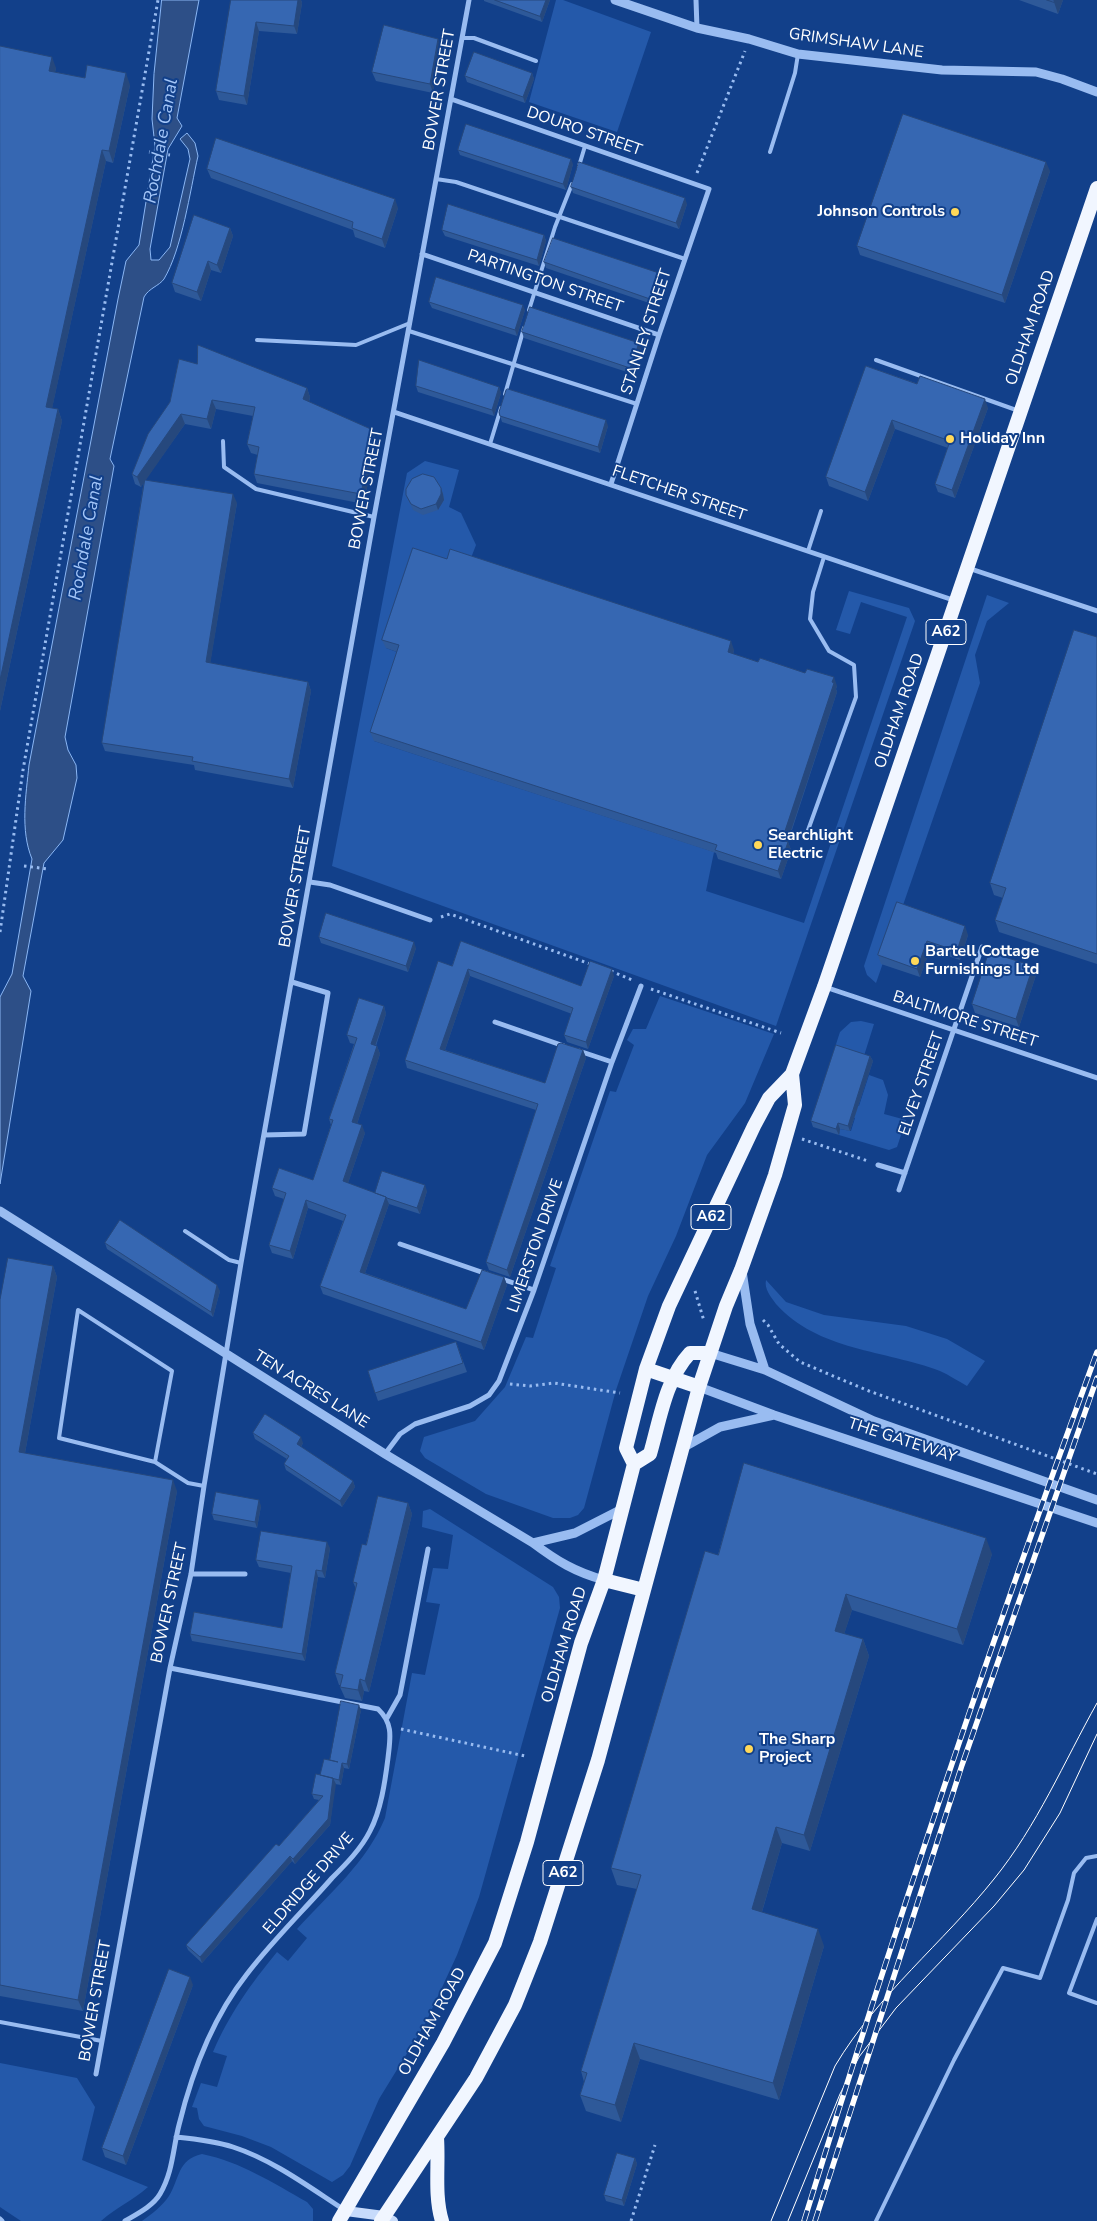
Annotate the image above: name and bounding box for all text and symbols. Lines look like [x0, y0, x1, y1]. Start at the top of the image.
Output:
street label: GRIMSHAW LANE [787, 25, 925, 63]
street label: BOWER STREET [420, 28, 460, 152]
water label: Rochdale Canal [140, 77, 184, 205]
street label: DOURO STREET [524, 103, 644, 161]
place label: Johnson Controls [817, 202, 945, 222]
marker: Johnson Controls [949, 206, 961, 218]
street label: PARTINGTON STREET [465, 246, 625, 318]
street label: STANLEY STREET [618, 267, 676, 397]
street label: OLDHAM ROAD [1002, 268, 1060, 388]
street label: BOWER STREET [346, 427, 388, 551]
place label: Holiday Inn [960, 429, 1045, 449]
marker: Holiday Inn [944, 433, 956, 445]
street label: FLETCHER STREET [609, 462, 749, 526]
water label: Rochdale Canal [65, 474, 109, 602]
road number: A62 [926, 620, 966, 644]
street label: OLDHAM ROAD [871, 651, 929, 771]
street label: BOWER STREET [276, 825, 316, 949]
place label: Searchlight Electric [768, 826, 853, 864]
marker: Searchlight Electric [752, 839, 764, 851]
place label: Bartell Cottage Furnishings Ltd [925, 942, 1039, 980]
marker: Bartell Cottage Furnishings Ltd [909, 955, 921, 967]
street label: BALTIMORE STREET [890, 988, 1040, 1052]
street label: ELVEY STREET [895, 1030, 949, 1138]
street label: LIMERSTON DRIVE [504, 1177, 568, 1315]
road number: A62 [691, 1204, 731, 1230]
street label: TEN ACRES LANE [250, 1347, 372, 1433]
street label: THE GATEWAY [845, 1414, 959, 1468]
street label: BOWER STREET [148, 1541, 192, 1665]
street label: OLDHAM ROAD [538, 1584, 592, 1706]
place label: The Sharp Project [759, 1730, 835, 1768]
marker: The Sharp Project [743, 1743, 755, 1755]
street label: ELDRIDGE DRIVE [260, 1829, 358, 1939]
road number: A62 [543, 1860, 583, 1886]
street label: BOWER STREET [76, 1939, 116, 2063]
street label: OLDHAM ROAD [395, 1965, 471, 2079]

